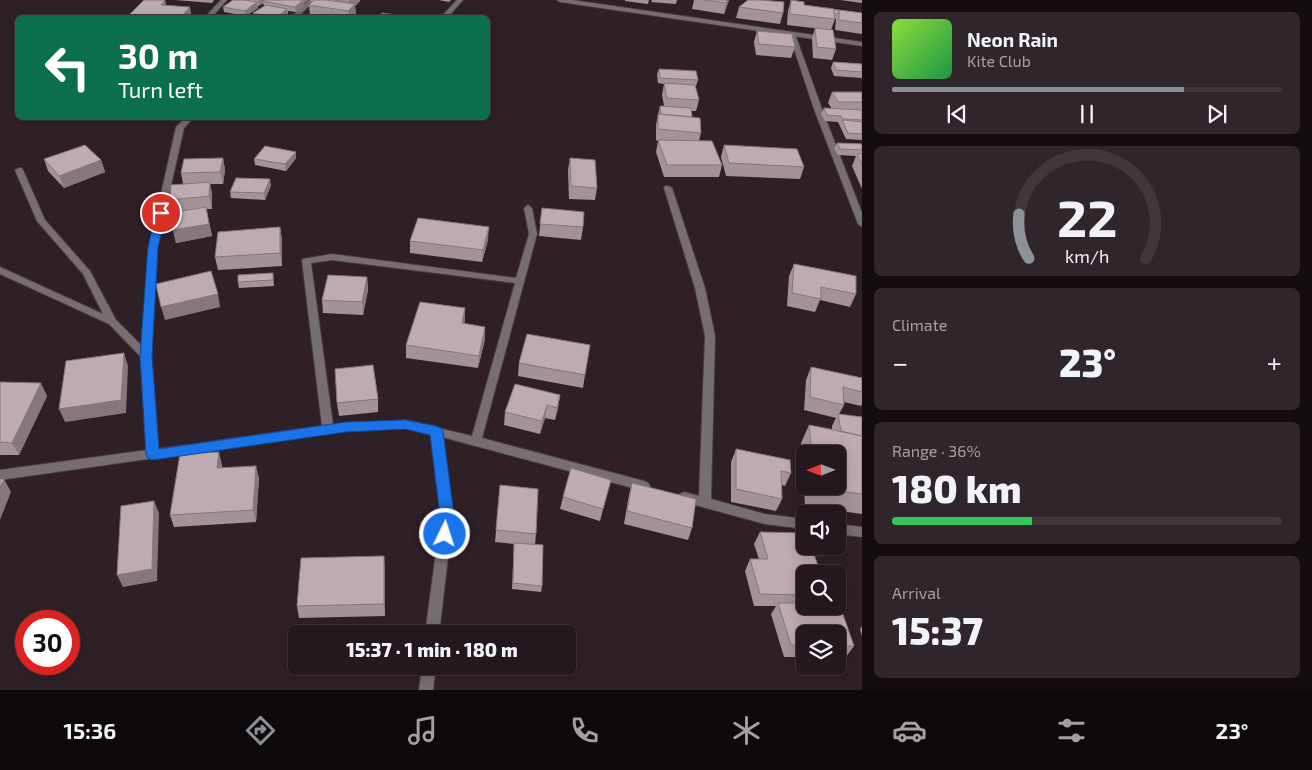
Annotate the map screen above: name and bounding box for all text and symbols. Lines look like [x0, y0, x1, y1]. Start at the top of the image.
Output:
text: Neon Rain [967, 28, 1058, 51]
text: 30 m [118, 34, 198, 76]
icon: left [35, 35, 100, 100]
text: Kite Club [967, 51, 1031, 70]
text: Turn left [118, 76, 203, 102]
icon: previous [943, 100, 971, 128]
icon: pause [1073, 100, 1101, 128]
icon: next [1203, 100, 1231, 128]
text: 22 [1057, 185, 1117, 247]
pin [140, 192, 182, 234]
icon: arrive [147, 199, 175, 227]
text: km/h [1065, 245, 1109, 267]
text: Climate [892, 315, 947, 334]
text: 23° [1059, 339, 1116, 385]
text: − [892, 345, 908, 379]
text: + [1267, 345, 1282, 379]
text: Range · 36% [892, 441, 981, 460]
north arrow [796, 445, 846, 495]
map controls [796, 445, 846, 675]
text: 180 km [892, 465, 1022, 511]
button: sound [796, 505, 846, 555]
position arrow [418, 507, 470, 559]
button: search [796, 565, 846, 615]
text: Arrival [892, 583, 941, 602]
text: 15:37 [892, 607, 983, 653]
speed limit sign: 30 [15, 610, 80, 675]
button: layers [796, 625, 846, 675]
text: 15:37 · 1 min · 180 m [346, 638, 518, 661]
icon: directions [243, 713, 278, 748]
icon: music [405, 713, 440, 748]
icon: phone [567, 713, 602, 748]
icon: climate [729, 713, 764, 748]
icon: car [892, 713, 927, 748]
icon: filters [1054, 713, 1089, 748]
text: 15:36 [64, 717, 116, 743]
text: 23° [1216, 717, 1248, 743]

